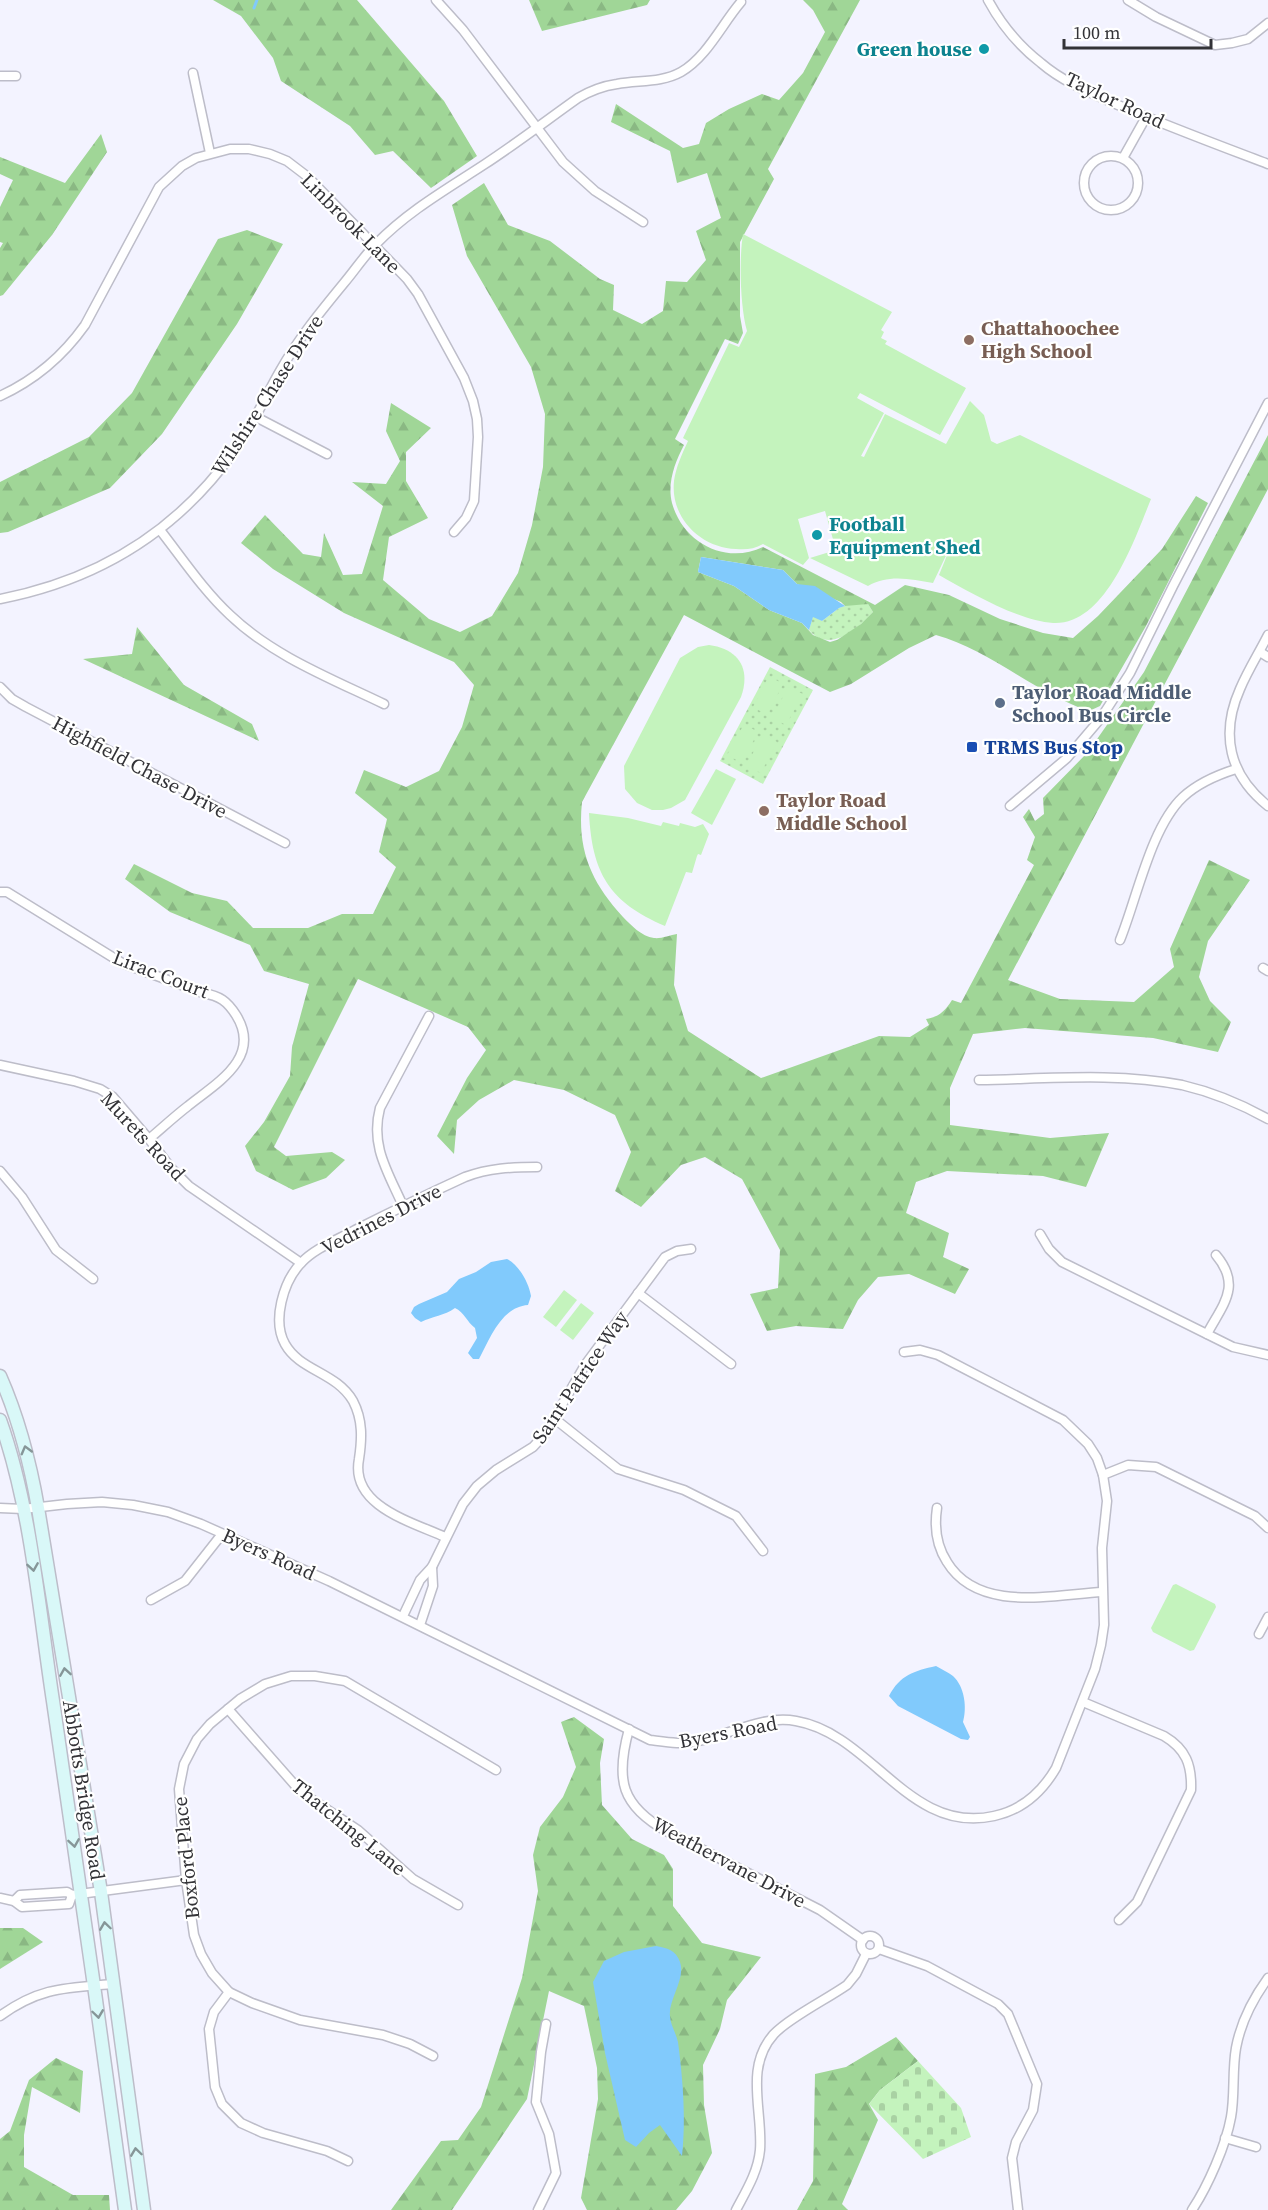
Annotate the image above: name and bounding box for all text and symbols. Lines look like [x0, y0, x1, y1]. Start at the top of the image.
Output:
scale bar [1064, 12, 1211, 50]
text: 100 m [1073, 20, 1120, 45]
place label: Green house [857, 35, 972, 63]
marker: Green house [977, 42, 991, 56]
street label: Taylor Road [1061, 65, 1170, 135]
street label: Linbrook Lane [295, 167, 407, 279]
street label: Wilshire Chase Drive [204, 309, 330, 481]
place label: Chattahoochee High School [981, 314, 1119, 365]
marker: Chattahoochee High School [962, 333, 976, 347]
place label: Football Equipment Shed [829, 510, 981, 561]
marker: Football Equipment Shed [810, 528, 824, 542]
place label: Taylor Road Middle School Bus Circle [1012, 678, 1191, 729]
marker: Taylor Road Middle School Bus Circle [993, 696, 1007, 710]
street label: Highfield Chase Drive [48, 709, 232, 825]
place label: TRMS Bus Stop [984, 733, 1123, 761]
marker: TRMS Bus Stop [965, 740, 979, 754]
place label: Taylor Road Middle School [776, 786, 907, 837]
marker: Taylor Road Middle School [757, 804, 771, 818]
street label: Lirac Court [109, 943, 214, 1005]
street label: Murets Road [94, 1085, 192, 1187]
street label: Vedrines Drive [316, 1177, 446, 1261]
street label: Saint Patrice Way [525, 1304, 635, 1449]
one-way arrow [21, 1445, 34, 1455]
street label: Byers Road [218, 1521, 321, 1587]
one-way arrow [26, 1563, 38, 1572]
one-way arrow [59, 1667, 71, 1676]
street label: Abbotts Bridge Road [56, 1698, 112, 1883]
street label: Byers Road [677, 1709, 780, 1755]
street label: Thatching Lane [286, 1772, 412, 1882]
street label: Boxford Place [166, 1795, 206, 1921]
street label: Weathervane Drive [647, 1810, 811, 1914]
one-way arrow [67, 1838, 79, 1848]
one-way arrow [100, 1922, 112, 1931]
one-way arrow [92, 2009, 104, 2019]
one-way arrow [130, 2147, 142, 2157]

